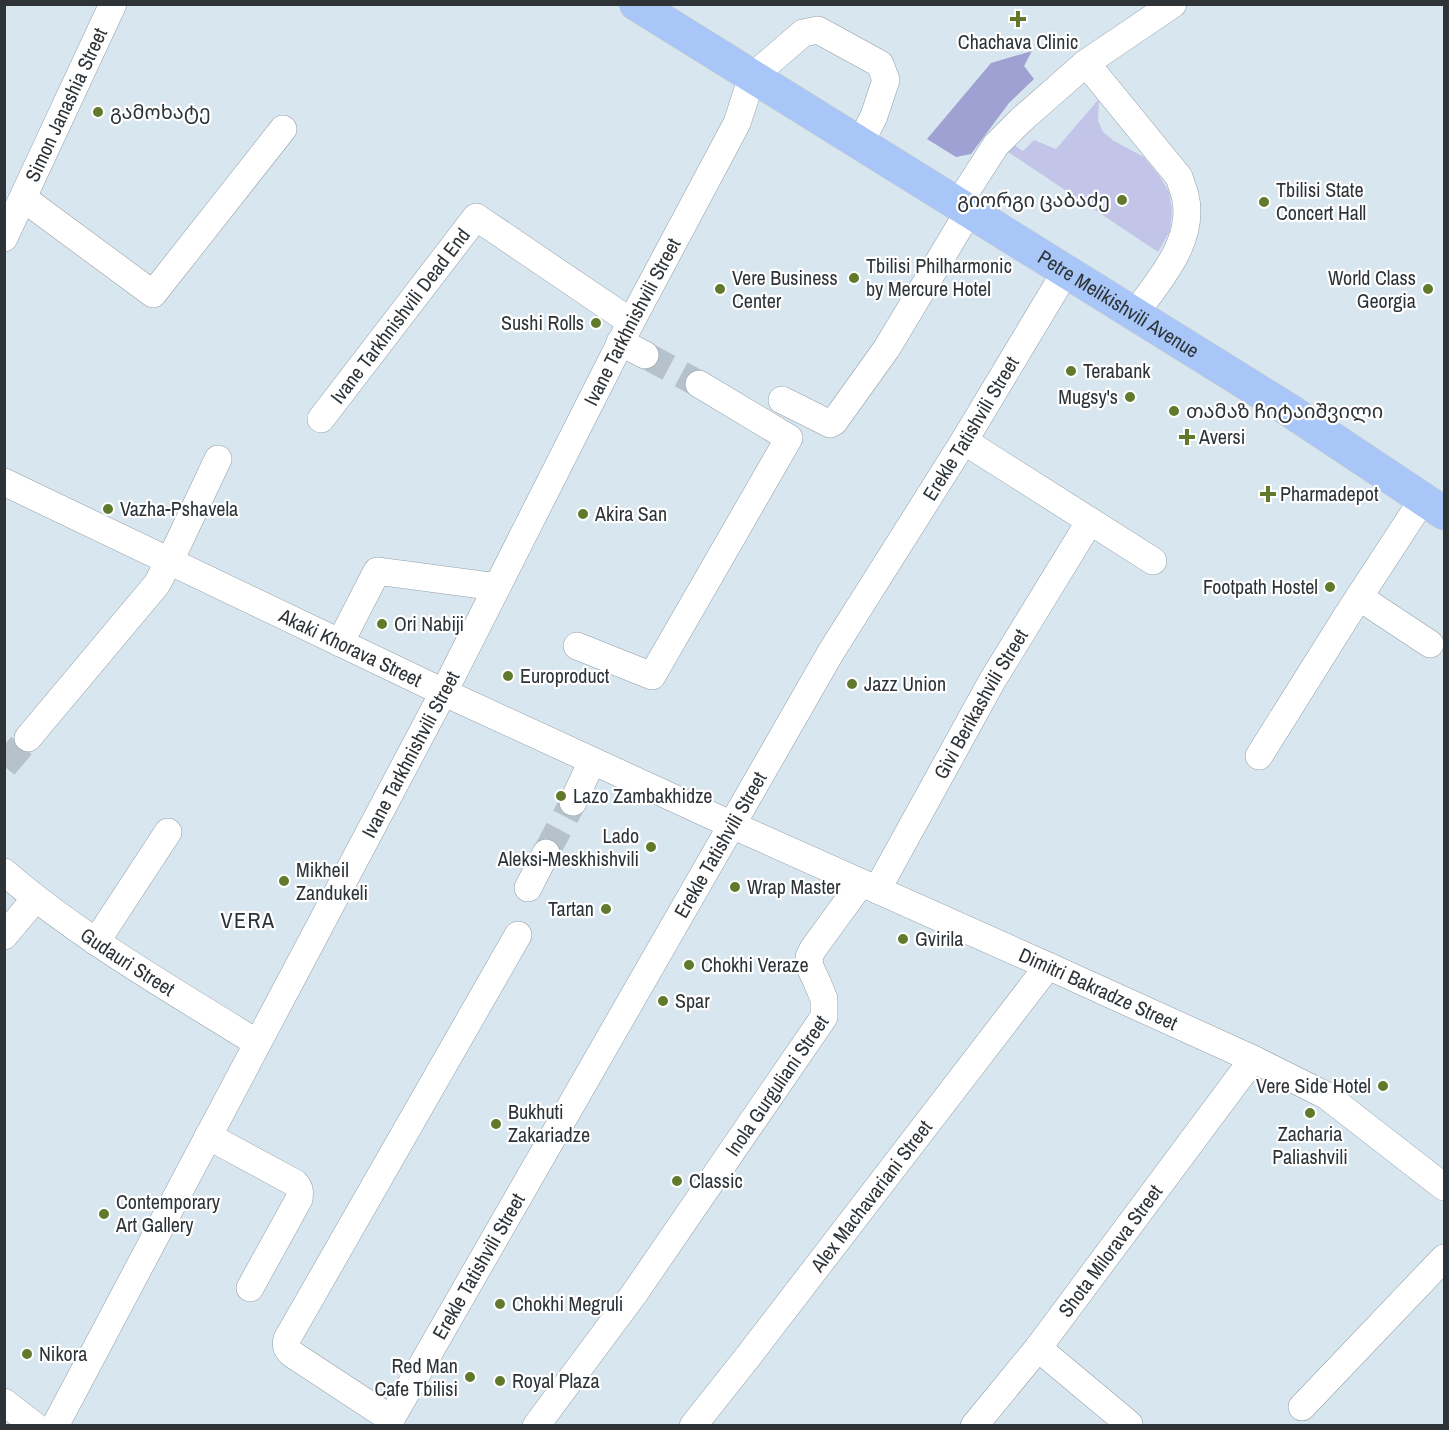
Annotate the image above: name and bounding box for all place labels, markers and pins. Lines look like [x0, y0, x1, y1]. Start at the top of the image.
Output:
marker: Chachava Clinic [1009, 10, 1027, 28]
place label: Chachava Clinic [958, 28, 1078, 55]
place label: გამოხატე [110, 98, 211, 125]
marker: გამოხატე [91, 105, 105, 119]
place label: Tbilisi State Concert Hall [1276, 176, 1366, 226]
place label: გიორგი ცაბაძე [957, 186, 1110, 213]
marker: გიორგი ცაბაძე [1115, 193, 1129, 207]
marker: Tbilisi State Concert Hall [1257, 195, 1271, 209]
place label: Tbilisi Philharmonic by Mercure Hotel [866, 252, 1012, 302]
place label: Vere Business Center [732, 264, 838, 314]
place label: World Class Georgia [1328, 264, 1416, 314]
marker: Tbilisi Philharmonic by Mercure Hotel [847, 271, 861, 285]
marker: Vere Business Center [713, 282, 727, 296]
marker: World Class Georgia [1421, 282, 1435, 296]
place label: Sushi Rolls [501, 309, 584, 336]
marker: Sushi Rolls [589, 316, 603, 330]
place label: Terabank [1083, 357, 1151, 384]
marker: Terabank [1064, 364, 1078, 378]
place label: Mugsy's [1058, 383, 1118, 410]
marker: Mugsy's [1123, 390, 1137, 404]
place label: თამაზ ჩიტაიშვილი [1186, 397, 1383, 424]
marker: თამაზ ჩიტაიშვილი [1167, 404, 1181, 418]
place label: Aversi [1198, 423, 1245, 450]
marker: Aversi [1180, 430, 1194, 444]
place label: Pharmadepot [1280, 480, 1379, 507]
marker: Pharmadepot [1261, 487, 1275, 501]
place label: Vazha-Pshavela [120, 495, 238, 522]
place label: Akira San [594, 500, 667, 527]
marker: Vazha-Pshavela [101, 502, 115, 516]
marker: Akira San [576, 507, 590, 521]
place label: Footpath Hostel [1203, 573, 1318, 600]
marker: Footpath Hostel [1323, 580, 1337, 594]
place label: Ori Nabiji [394, 610, 464, 637]
marker: Ori Nabiji [375, 617, 389, 631]
place label: Europroduct [520, 662, 610, 689]
marker: Europroduct [501, 669, 515, 683]
place label: Jazz Union [864, 670, 946, 697]
marker: Jazz Union [845, 677, 859, 691]
place label: Lazo Zambakhidze [573, 782, 712, 809]
marker: Lazo Zambakhidze [554, 789, 568, 803]
place label: Lado Aleksi-Meskhishvili [497, 822, 639, 872]
marker: Lado Aleksi-Meskhishvili [644, 840, 658, 854]
place label: Mikheil Zandukeli [296, 856, 368, 906]
place label: Wrap Master [747, 873, 841, 900]
marker: Mikheil Zandukeli [277, 874, 291, 888]
marker: Wrap Master [728, 880, 742, 894]
place label: Tartan [548, 895, 594, 922]
marker: Tartan [599, 902, 613, 916]
place label: Gvirila [915, 925, 963, 952]
marker: Gvirila [896, 932, 910, 946]
place label: Chokhi Veraze [701, 951, 809, 978]
marker: Chokhi Veraze [682, 958, 696, 972]
place label: Spar [675, 987, 710, 1014]
marker: Spar [656, 994, 670, 1008]
place label: Vere Side Hotel [1256, 1072, 1371, 1099]
marker: Vere Side Hotel [1376, 1079, 1390, 1093]
place label: Bukhuti Zakariadze [508, 1098, 590, 1148]
marker: Zacharia Paliashvili [1303, 1106, 1317, 1120]
marker: Bukhuti Zakariadze [489, 1117, 503, 1131]
place label: Zacharia Paliashvili [1272, 1120, 1348, 1170]
place label: Classic [689, 1167, 743, 1194]
marker: Classic [670, 1174, 684, 1188]
place label: Contemporary Art Gallery [115, 1188, 221, 1238]
marker: Contemporary Art Gallery [97, 1207, 111, 1221]
place label: Chokhi Megruli [512, 1290, 623, 1317]
marker: Chokhi Megruli [493, 1297, 507, 1311]
place label: Nikora [39, 1340, 87, 1367]
marker: Nikora [20, 1347, 34, 1361]
place label: Red Man Cafe Tbilisi [374, 1352, 458, 1402]
place label: Royal Plaza [512, 1367, 600, 1394]
marker: Red Man Cafe Tbilisi [463, 1370, 477, 1384]
marker: Royal Plaza [493, 1374, 507, 1388]

